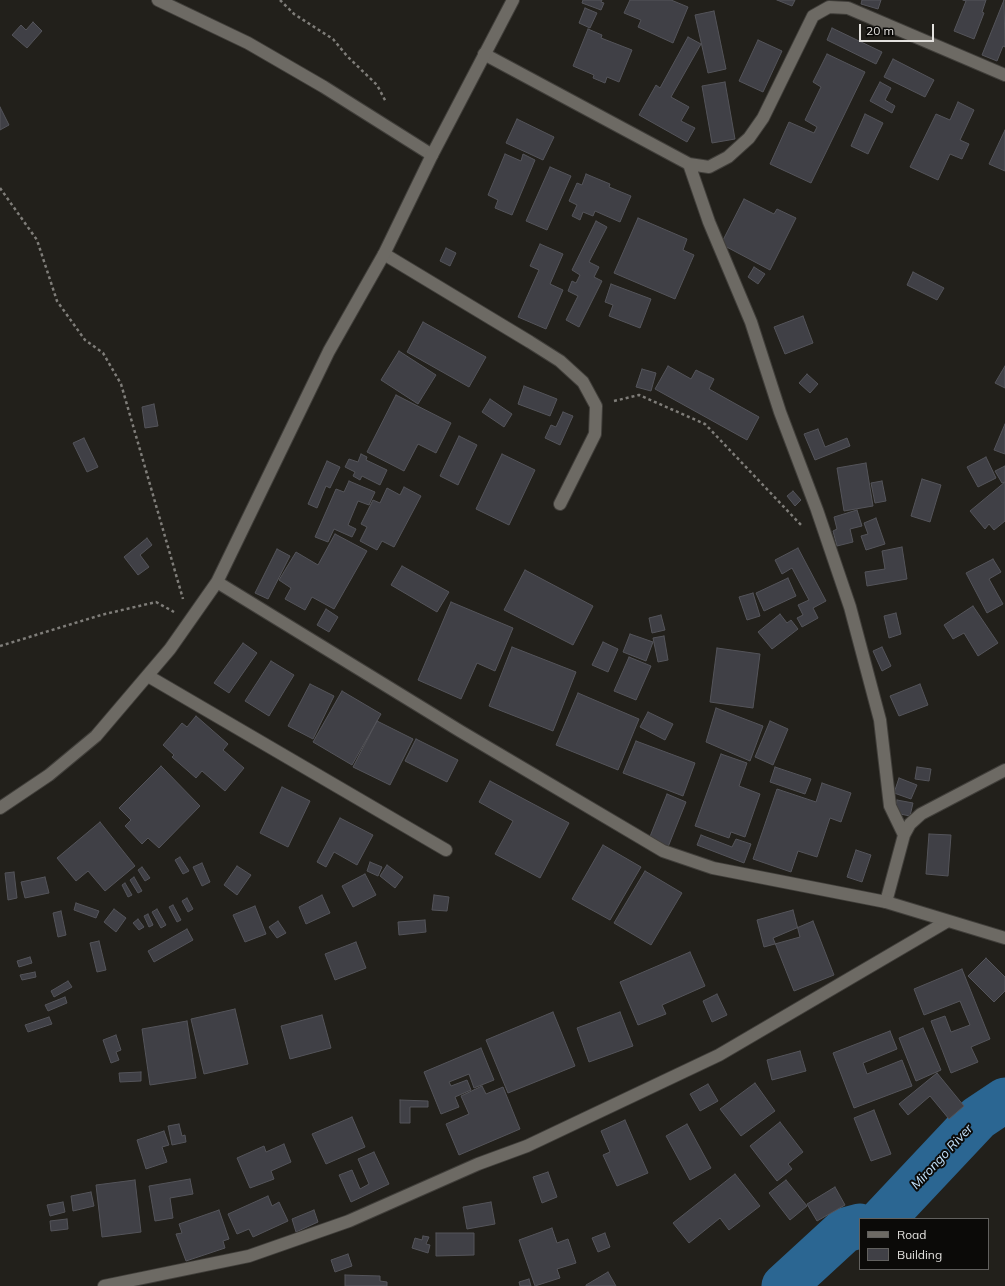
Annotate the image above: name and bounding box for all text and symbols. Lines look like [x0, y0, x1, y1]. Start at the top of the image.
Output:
scale bar [861, 16, 936, 42]
text: 20 m [866, 23, 894, 38]
water label: Mirongo River [908, 1121, 976, 1193]
legend [859, 1218, 989, 1270]
text: Road [897, 1227, 926, 1242]
text: Building [897, 1247, 942, 1262]

